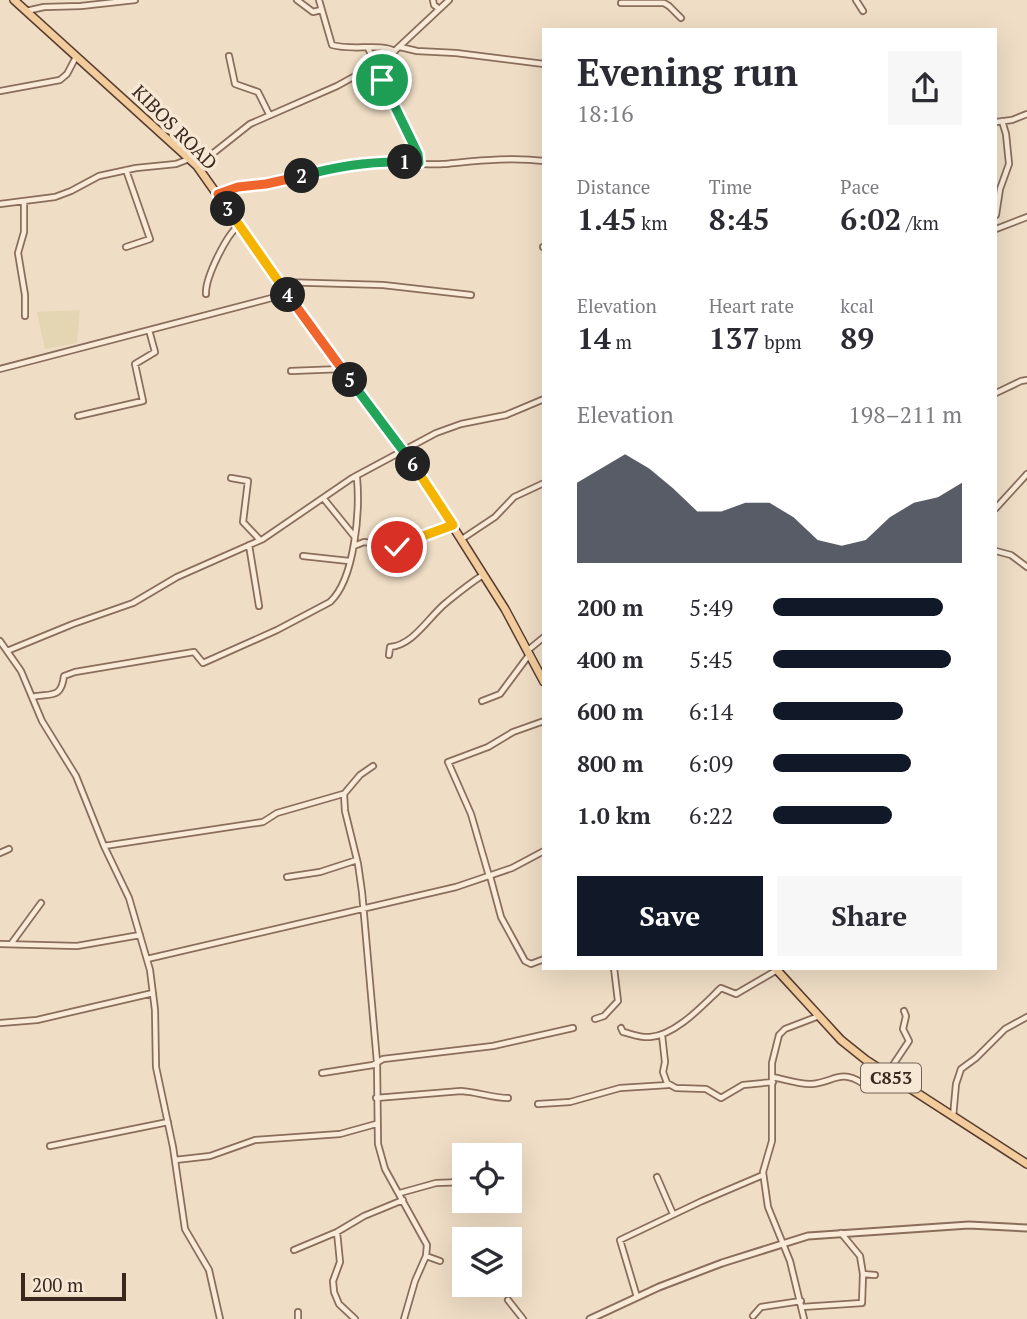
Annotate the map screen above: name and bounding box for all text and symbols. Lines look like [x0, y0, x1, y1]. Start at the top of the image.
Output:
text: Evening run [577, 47, 798, 97]
pin [352, 50, 412, 110]
button: share [888, 51, 962, 125]
icon: arrive [363, 61, 401, 99]
street label: KIBOS ROAD [127, 79, 223, 175]
text: 18:16 [577, 98, 634, 129]
pin: 1 [388, 144, 422, 180]
text: 1 [399, 149, 410, 174]
pin: 2 [284, 158, 320, 194]
text: 2 [296, 163, 307, 188]
text: Distance [577, 174, 650, 199]
text: Time [709, 174, 752, 199]
text: Pace [840, 174, 879, 199]
pin: 3 [210, 192, 246, 227]
text: 3 [222, 196, 233, 221]
text: 1.45 [577, 199, 637, 239]
text: 8:45 [709, 199, 770, 239]
text: 6:02 [840, 199, 901, 239]
text: km [637, 210, 668, 235]
text: /km [901, 210, 939, 235]
pin: 4 [270, 278, 306, 312]
text: 4 [282, 282, 293, 307]
text: Elevation [577, 293, 657, 318]
text: Heart rate [709, 293, 794, 318]
text: kcal [840, 293, 874, 318]
text: 14 [577, 318, 611, 358]
text: 137 [709, 318, 760, 358]
text: 89 [840, 318, 874, 358]
text: m [611, 329, 632, 354]
text: bpm [760, 329, 802, 354]
pin: 5 [332, 362, 368, 398]
text: 5 [344, 367, 355, 392]
text: Elevation [577, 399, 674, 430]
text: 198–211 m [849, 399, 962, 430]
pin: 6 [396, 447, 430, 482]
text: 6 [407, 451, 418, 476]
pin [367, 517, 427, 577]
icon: check [378, 528, 416, 566]
text: 200 m [577, 592, 643, 623]
text: 5:49 [689, 592, 733, 623]
text: 400 m [577, 644, 643, 675]
text: 5:45 [689, 644, 733, 675]
text: 600 m [577, 696, 643, 727]
text: 6:14 [689, 696, 733, 727]
text: 800 m [577, 748, 643, 779]
text: 6:09 [689, 748, 733, 779]
text: 1.0 km [577, 800, 651, 831]
text: 6:22 [689, 800, 733, 831]
button: Save [577, 876, 763, 956]
button: Share [777, 876, 962, 956]
road number: C853 [861, 1064, 921, 1092]
map controls [452, 1143, 522, 1297]
button: locate [452, 1143, 522, 1213]
button: layers [452, 1227, 522, 1297]
scale bar [21, 1270, 126, 1302]
text: 200 m [32, 1272, 83, 1297]

